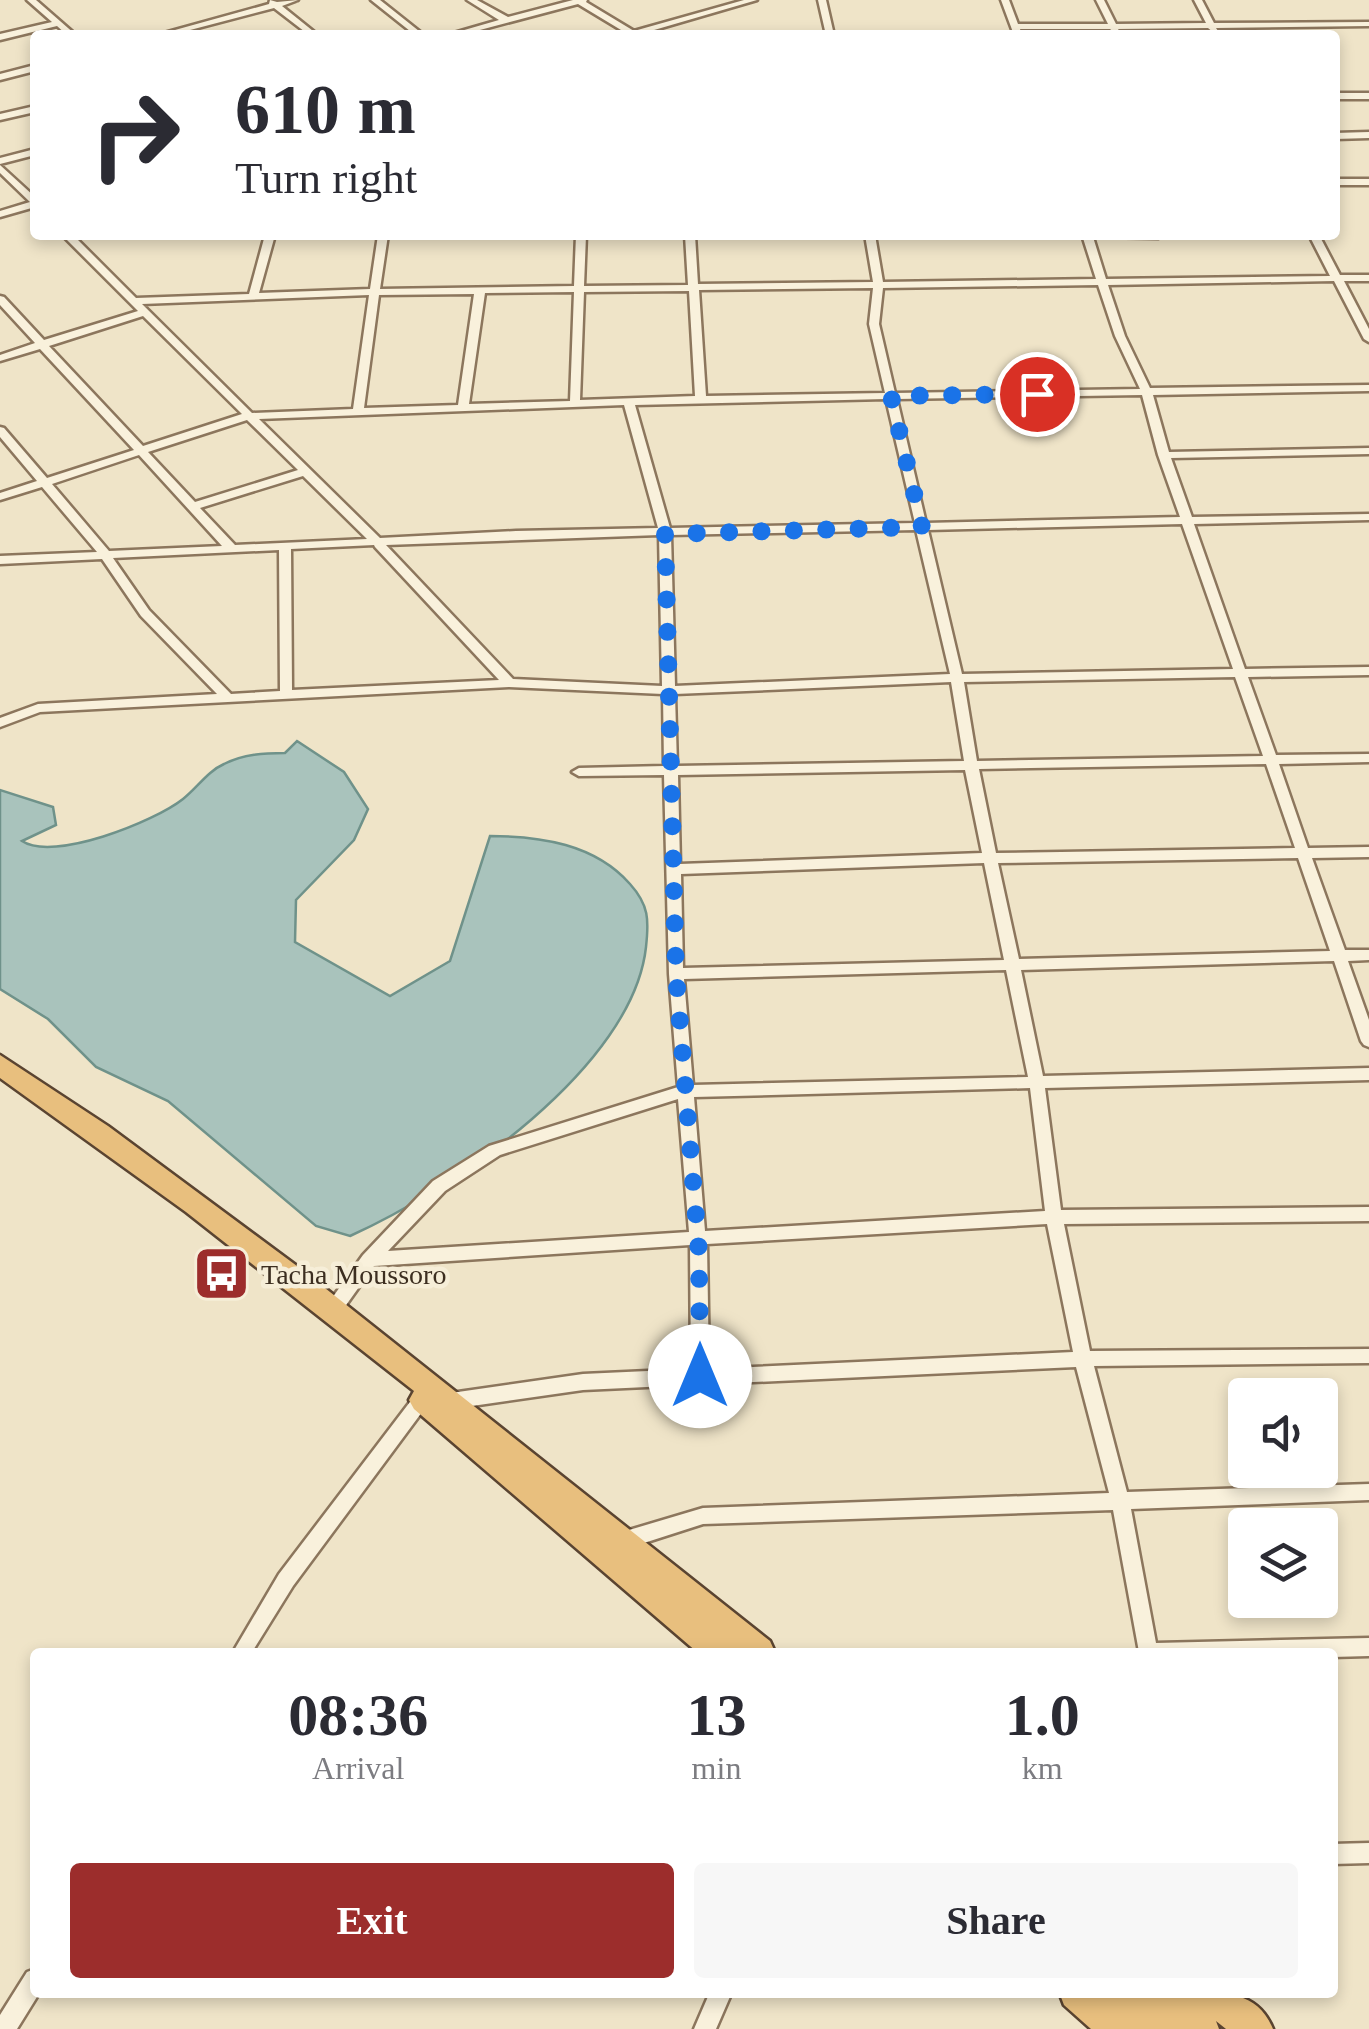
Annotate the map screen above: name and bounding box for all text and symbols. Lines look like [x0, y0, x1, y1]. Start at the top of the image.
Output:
icon: right [70, 70, 200, 200]
text: 610 m [235, 71, 416, 148]
text: Turn right [235, 153, 417, 203]
pin [995, 352, 1080, 437]
icon: arrive [1010, 367, 1065, 422]
bus stop icon: Tacha Moussoro [192, 1244, 252, 1304]
place label: Tacha Moussoro [261, 1259, 446, 1290]
position arrow [648, 1324, 752, 1428]
map controls [1228, 1378, 1338, 1618]
button: sound [1228, 1378, 1338, 1488]
button: layers [1228, 1508, 1338, 1618]
text: 08:36 [288, 1682, 428, 1748]
text: 13 [686, 1682, 746, 1748]
text: 1.0 [1005, 1682, 1080, 1748]
text: Arrival [312, 1750, 404, 1786]
text: min [692, 1750, 741, 1786]
text: km [1022, 1750, 1063, 1786]
button: Exit [70, 1863, 674, 1978]
button: Share [694, 1863, 1298, 1978]

